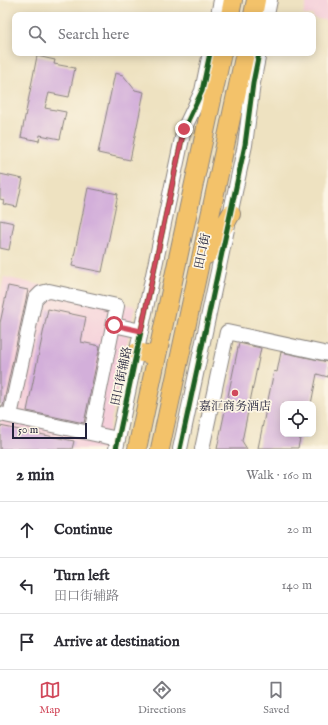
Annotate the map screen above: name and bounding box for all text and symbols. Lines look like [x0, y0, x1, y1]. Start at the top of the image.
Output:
search box [12, 12, 316, 56]
icon: search [26, 23, 48, 45]
text: Search here [58, 25, 129, 44]
route end [175, 120, 193, 138]
street label: 田口街 [191, 231, 214, 270]
route start [105, 316, 123, 334]
street label: 田口街辅路 [108, 345, 135, 407]
marker: 嘉汇商务酒店 [230, 388, 240, 398]
place label: 嘉汇商务酒店 [199, 399, 271, 414]
map controls [280, 401, 316, 437]
button: locate [280, 401, 316, 437]
scale bar [12, 421, 87, 440]
text: 50 m [18, 423, 38, 437]
text: 2 min [16, 465, 54, 486]
text: Walk · 160 m [246, 467, 312, 484]
icon: ahead [16, 519, 38, 541]
text: Continue [54, 520, 112, 539]
text: 20 m [287, 521, 312, 538]
text: Turn left [54, 566, 110, 585]
icon: left [16, 575, 38, 597]
text: 140 m [282, 577, 312, 594]
text: 田口街辅路 [54, 588, 119, 605]
icon: arrive [16, 631, 38, 653]
text: Arrive at destination [54, 632, 180, 651]
tab: Map [39, 679, 61, 717]
tab: Directions [138, 679, 186, 717]
tab: Saved [263, 679, 289, 717]

